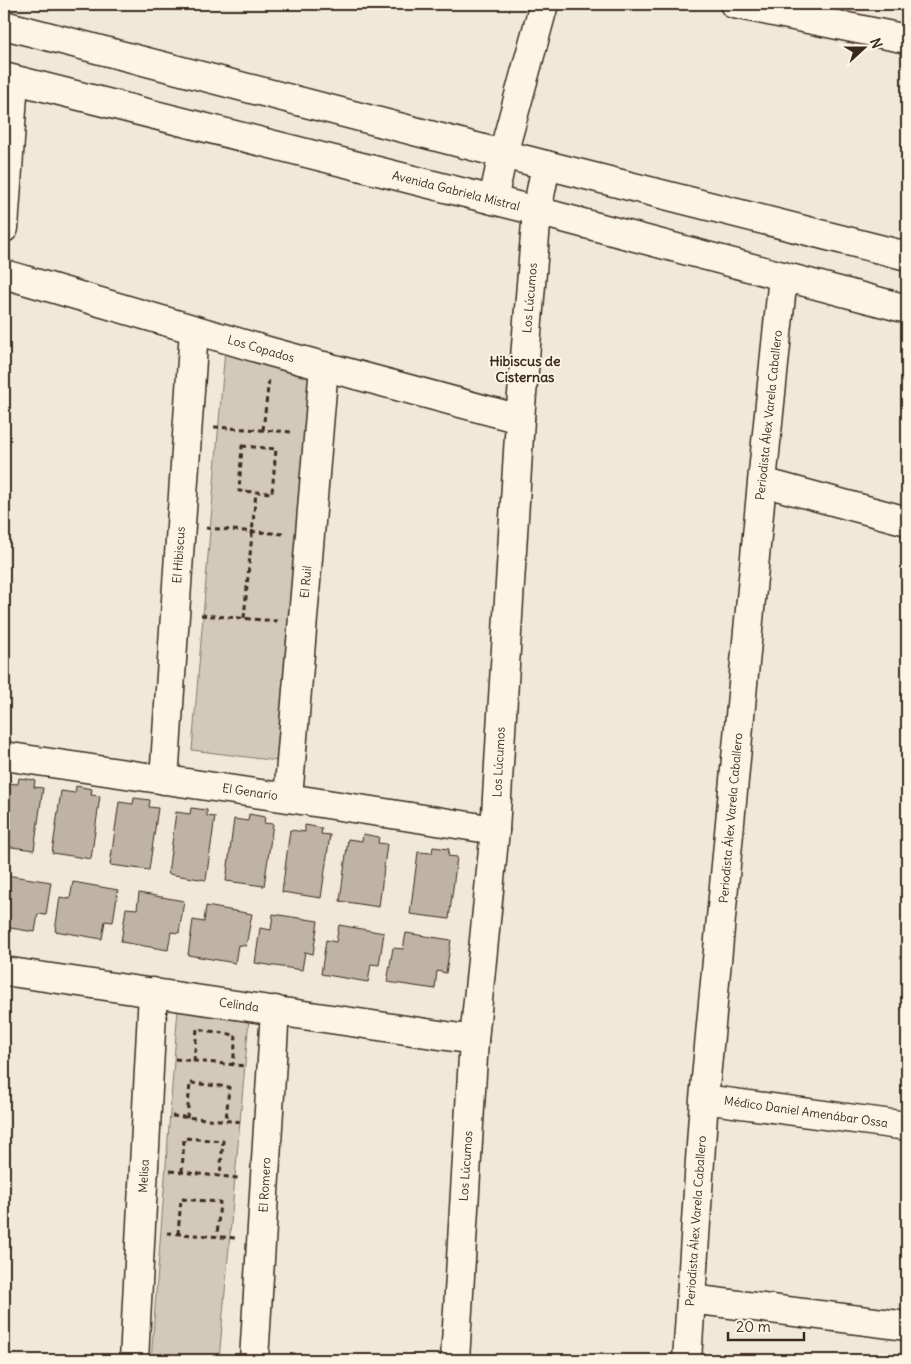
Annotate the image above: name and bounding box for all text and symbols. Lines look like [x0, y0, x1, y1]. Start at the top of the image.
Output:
north arrow [838, 22, 888, 72]
text: N [866, 36, 886, 51]
street label: Avenida Gabriela Mistral [391, 167, 522, 214]
street label: Los Lúcumos [519, 262, 540, 334]
street label: Periodista Álex Varela Caballero [752, 329, 785, 501]
street label: Los Copados [226, 332, 296, 365]
district label: Hibiscus de Cisternas [489, 352, 561, 386]
street label: El Hibiscus [169, 526, 188, 584]
street label: El Ruil [297, 565, 314, 599]
street label: Los Lúcumos [489, 726, 508, 798]
street label: Periodista Álex Varela Caballero [716, 732, 745, 904]
street label: El Genario [221, 780, 279, 803]
street label: Celinda [218, 994, 260, 1015]
street label: Médico Daniel Amenábar Ossa [723, 1093, 889, 1130]
street label: Los Lúcumos [456, 1130, 475, 1202]
street label: Periodista Álex Varela Caballero [682, 1135, 709, 1307]
street label: El Romero [256, 1157, 273, 1213]
street label: Melisa [135, 1159, 152, 1193]
scale bar [728, 1309, 805, 1341]
text: 20 m [736, 1317, 771, 1336]

